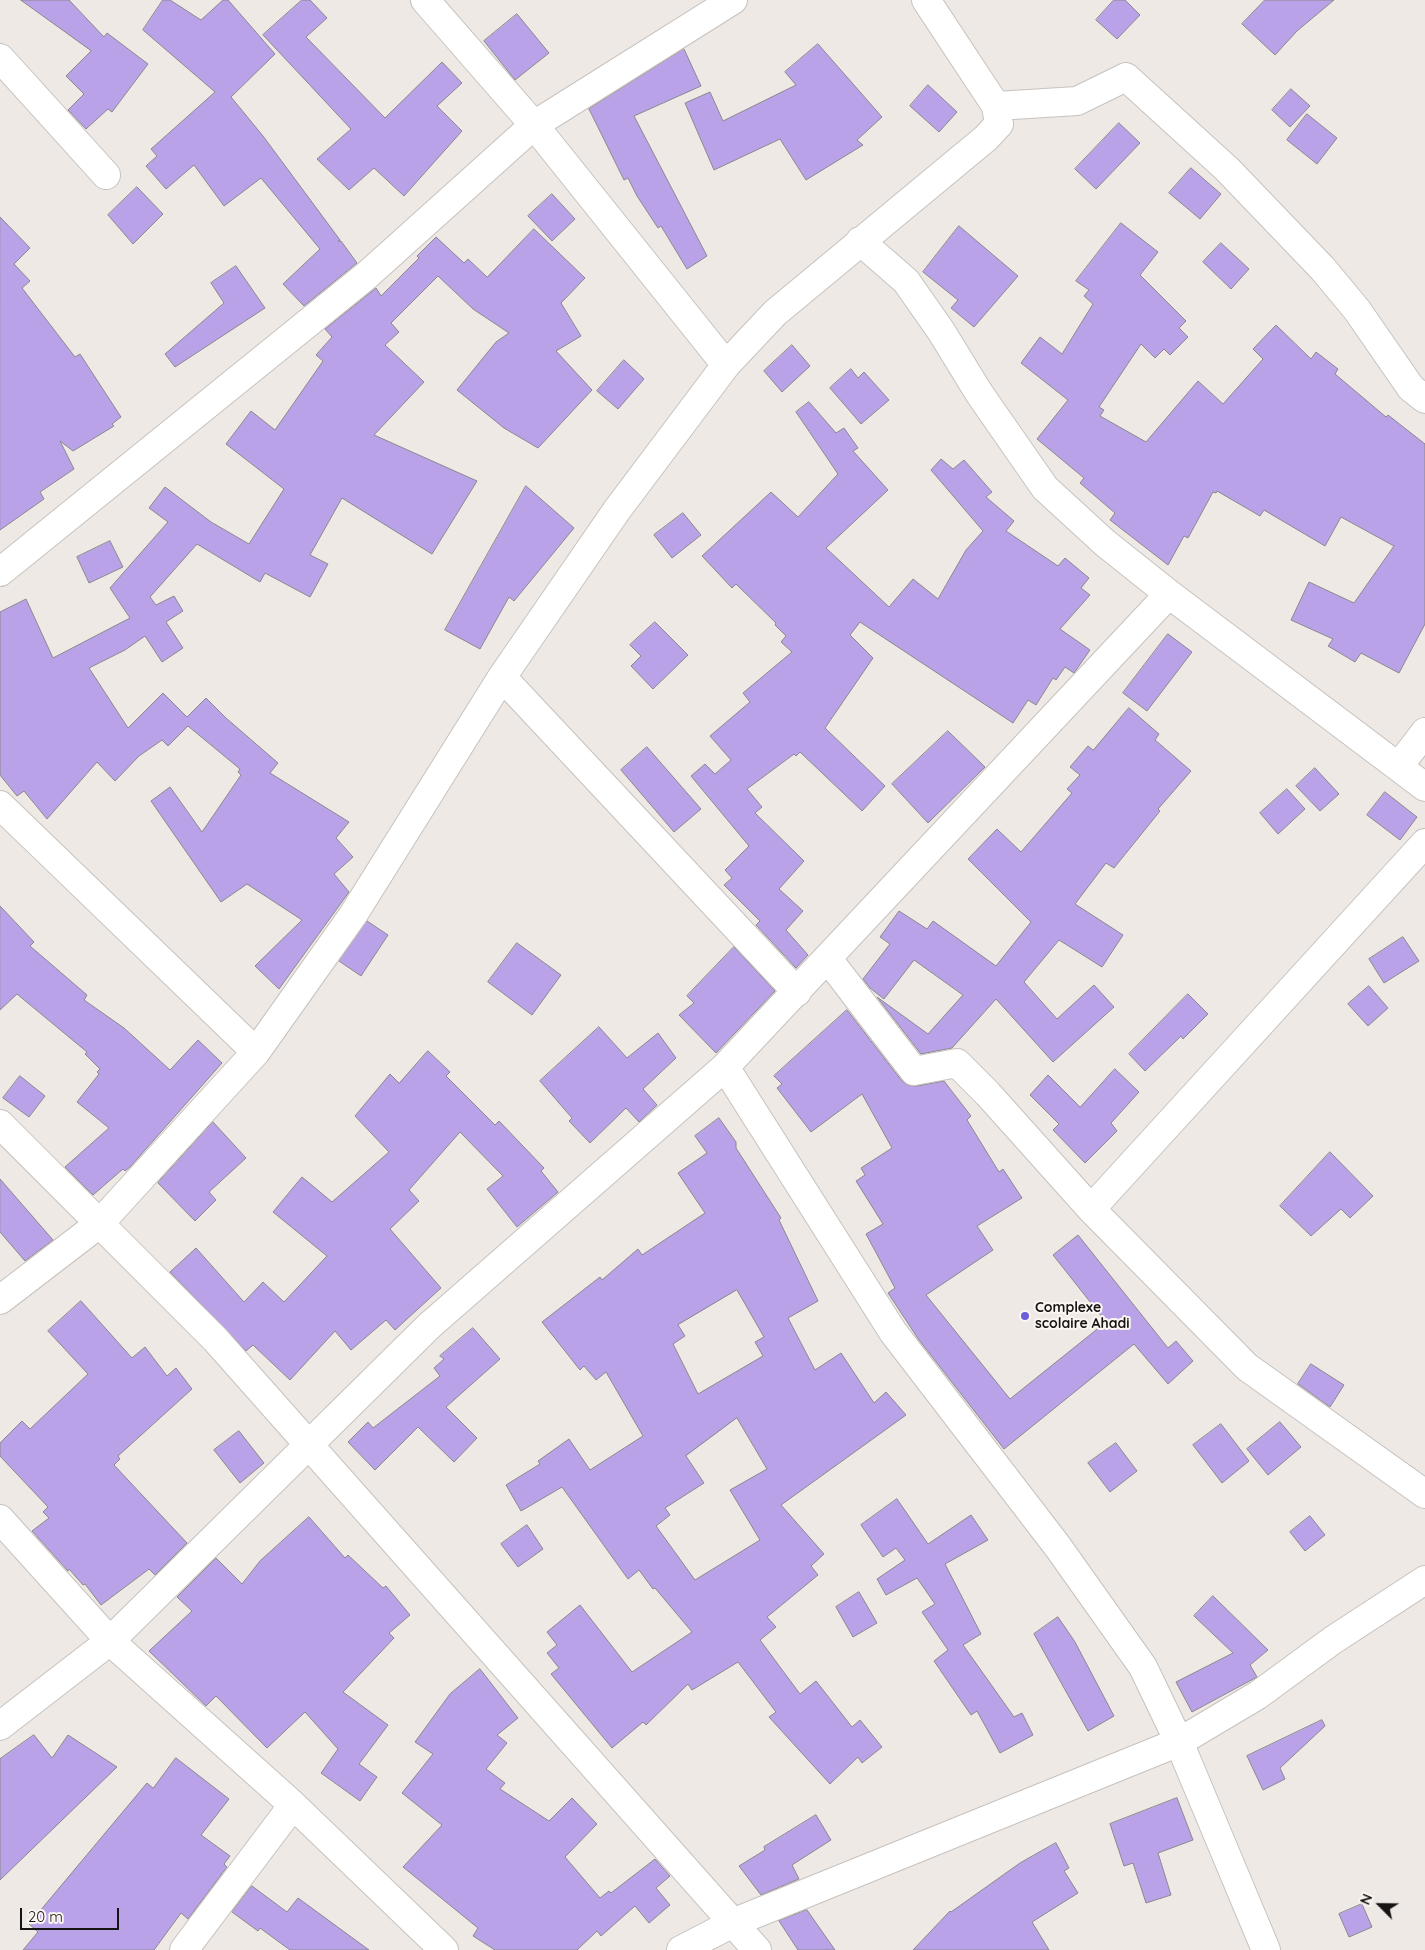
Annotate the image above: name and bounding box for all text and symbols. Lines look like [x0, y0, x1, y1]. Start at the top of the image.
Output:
place label: Complexe scolaire Ahadi [1035, 1300, 1130, 1332]
marker: Complexe scolaire Ahadi [1019, 1310, 1031, 1322]
north arrow [1355, 1880, 1405, 1930]
text: N [1356, 1891, 1376, 1907]
scale bar [22, 1898, 121, 1930]
text: 20 m [28, 1907, 63, 1926]

